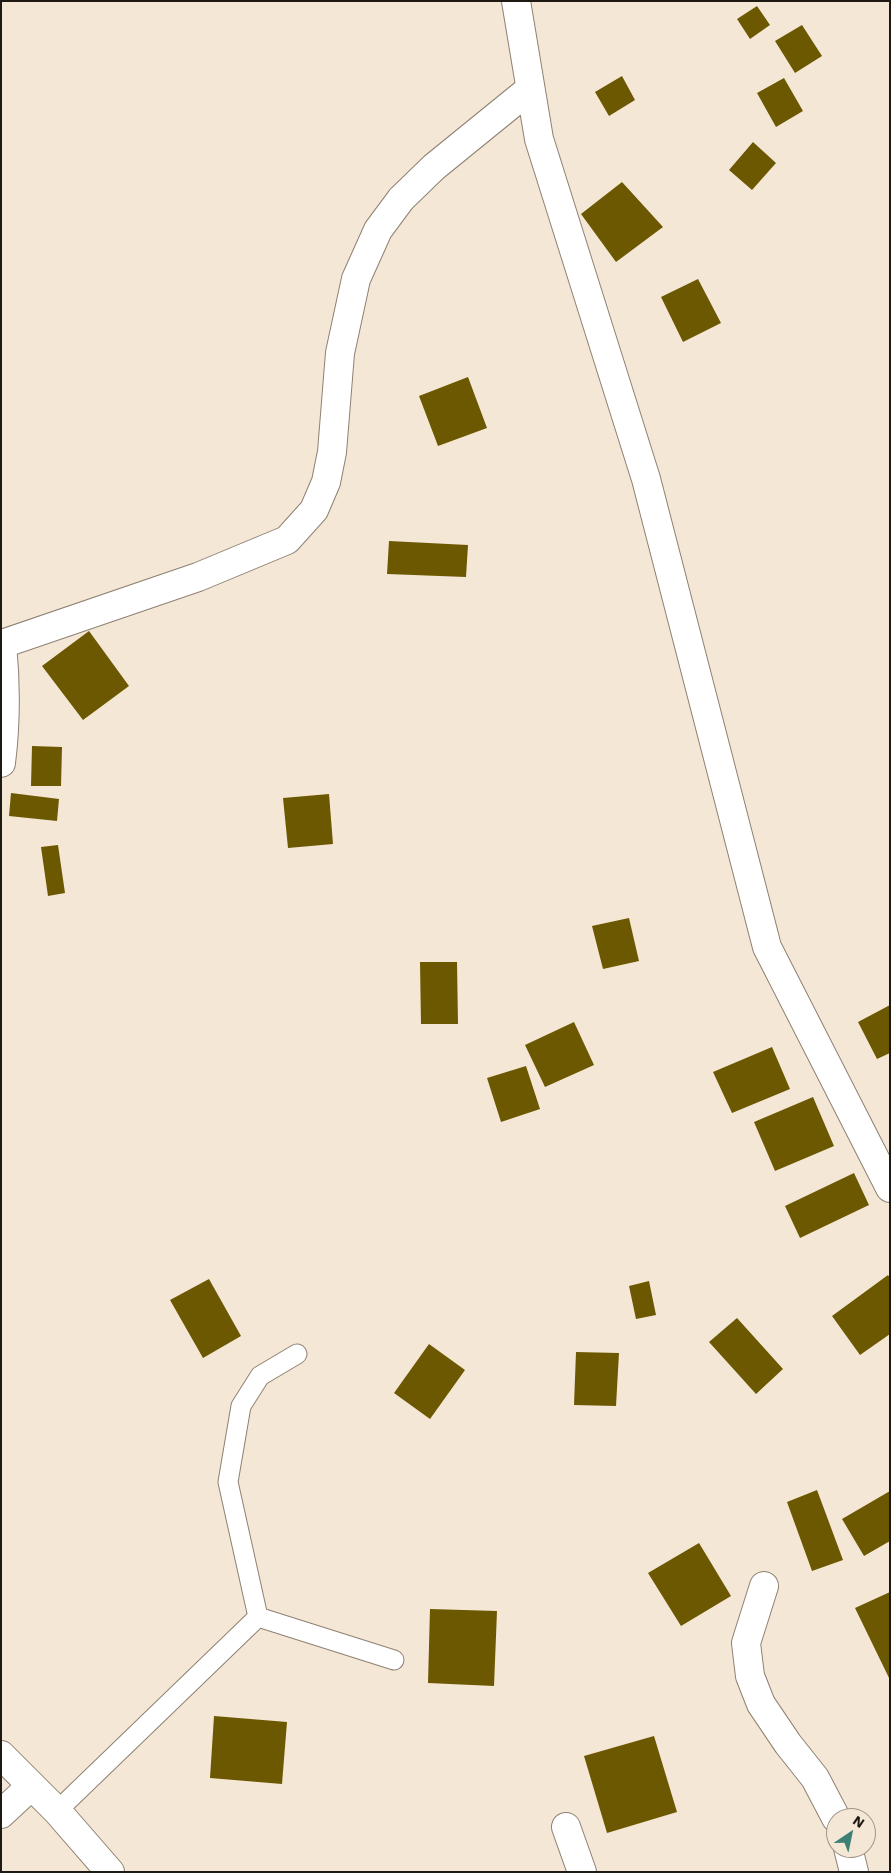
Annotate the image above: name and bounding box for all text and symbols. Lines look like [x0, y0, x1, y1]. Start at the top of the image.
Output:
north arrow [826, 1808, 876, 1858]
text: N [850, 1812, 868, 1831]

